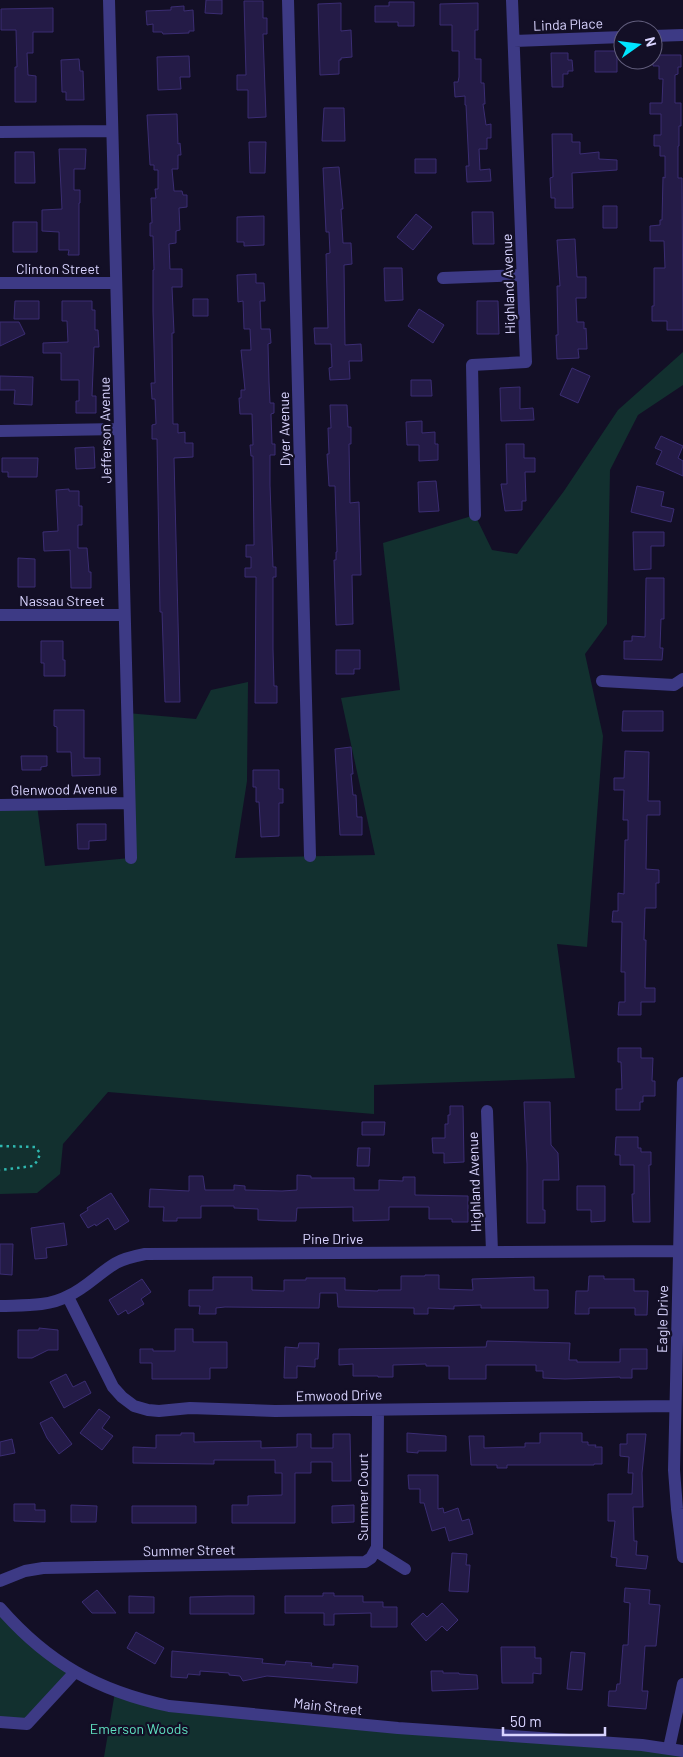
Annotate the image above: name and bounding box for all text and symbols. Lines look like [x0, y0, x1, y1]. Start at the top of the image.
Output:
street label: Linda Place [533, 14, 603, 34]
north arrow [613, 20, 663, 70]
text: N [642, 35, 660, 48]
street label: Highland Avenue [498, 233, 518, 335]
street label: Clinton Street [16, 260, 100, 277]
street label: Jefferson Avenue [96, 377, 114, 483]
street label: Dyer Avenue [275, 392, 293, 466]
street label: Nassau Street [19, 592, 105, 609]
street label: Glenwood Avenue [10, 780, 118, 798]
street label: Highland Avenue [464, 1131, 484, 1233]
street label: Pine Drive [303, 1230, 363, 1247]
street label: Eagle Drive [653, 1285, 671, 1353]
street label: Emwood Drive [296, 1386, 382, 1404]
street label: Summer Court [354, 1453, 371, 1541]
street label: Summer Street [143, 1541, 235, 1559]
street label: Main Street [293, 1694, 363, 1718]
scale bar [503, 1704, 606, 1736]
text: 50 m [510, 1712, 542, 1730]
park label: Emerson Woods [90, 1720, 188, 1737]

